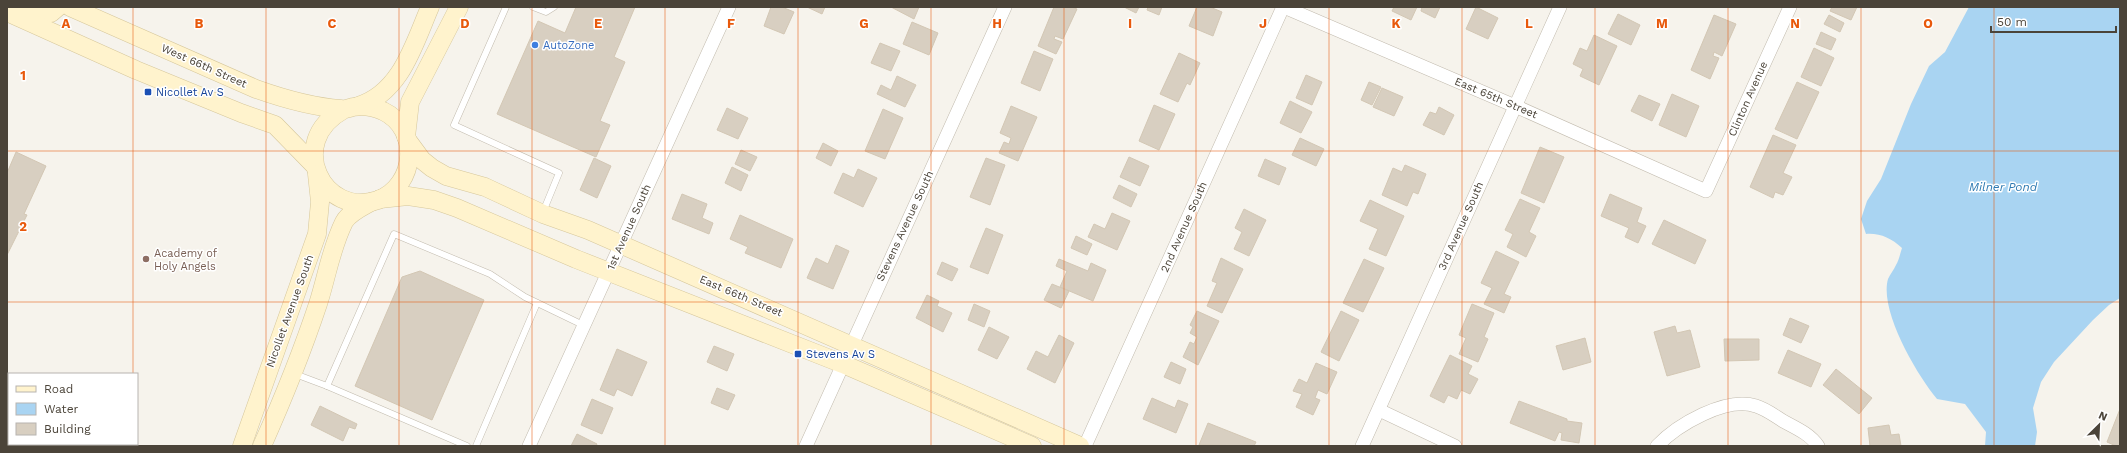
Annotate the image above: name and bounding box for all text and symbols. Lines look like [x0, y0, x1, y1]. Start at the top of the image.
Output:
scale bar [1991, 8, 2116, 34]
text: 50 m [1997, 15, 2027, 29]
text: A [62, 16, 71, 31]
text: B [195, 16, 204, 31]
text: C [328, 16, 337, 31]
text: D [460, 16, 470, 31]
text: E [594, 16, 602, 31]
text: F [727, 16, 735, 31]
text: G [859, 16, 869, 31]
text: H [992, 16, 1002, 31]
text: I [1128, 16, 1132, 31]
text: J [1259, 16, 1267, 31]
text: K [1391, 16, 1401, 31]
text: L [1525, 16, 1533, 31]
text: M [1656, 16, 1668, 31]
text: N [1790, 16, 1800, 31]
text: O [1923, 16, 1933, 31]
place label: AutoZone [543, 39, 594, 52]
marker: AutoZone [530, 40, 540, 50]
street label: West 66th Street [159, 41, 249, 91]
street label: Clinton Avenue [1726, 59, 1770, 139]
text: 1 [20, 68, 26, 83]
street label: East 65th Street [1453, 75, 1540, 121]
place label: Nicollet Av S [156, 86, 224, 99]
marker: Nicollet Av S [143, 87, 153, 97]
street label: Stevens Avenue South [874, 169, 936, 283]
street label: 2nd Avenue South [1158, 180, 1210, 274]
street label: 3rd Avenue South [1436, 180, 1486, 272]
water label: Milner Pond [1969, 180, 2038, 194]
street label: 1st Avenue South [604, 182, 654, 272]
text: 2 [19, 219, 27, 234]
place label: Academy of Holy Angels [154, 247, 218, 273]
street label: Nicollet Avenue South [264, 253, 316, 369]
marker: Academy of Holy Angels [141, 254, 151, 264]
street label: East 66th Street [697, 273, 785, 320]
place label: Stevens Av S [806, 348, 875, 361]
marker: Stevens Av S [793, 349, 803, 359]
legend [8, 373, 138, 445]
text: Road [44, 382, 73, 396]
text: Water [44, 402, 79, 416]
north arrow [2079, 405, 2119, 445]
text: N [2096, 409, 2109, 424]
text: Building [44, 422, 91, 436]

